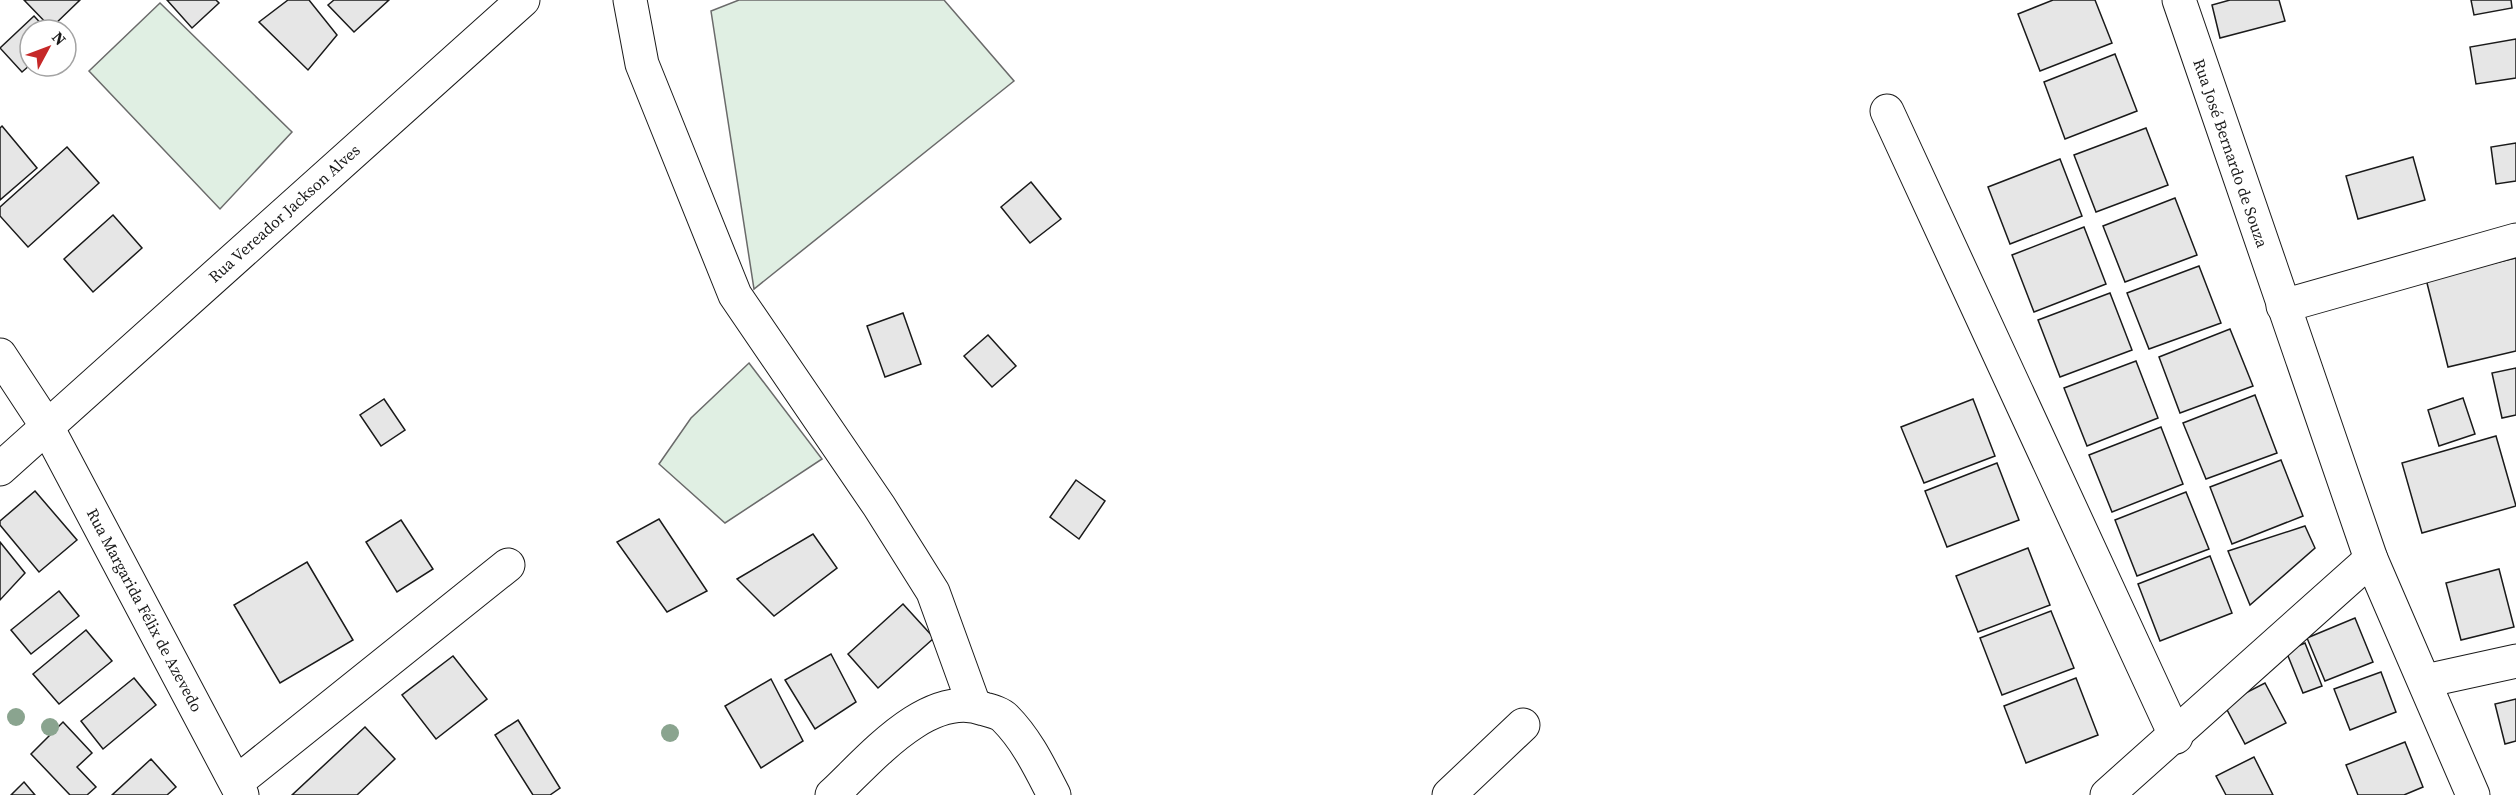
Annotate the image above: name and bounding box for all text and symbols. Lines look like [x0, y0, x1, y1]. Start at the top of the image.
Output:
north arrow [18, 18, 78, 78]
text: N [47, 27, 72, 50]
street label: Rua José Bernardo de Souza [2188, 56, 2274, 251]
street label: Rua Vereador Jackson Alves [203, 139, 365, 287]
street label: Rua Margarida Félix de Azevedo [82, 504, 208, 716]

